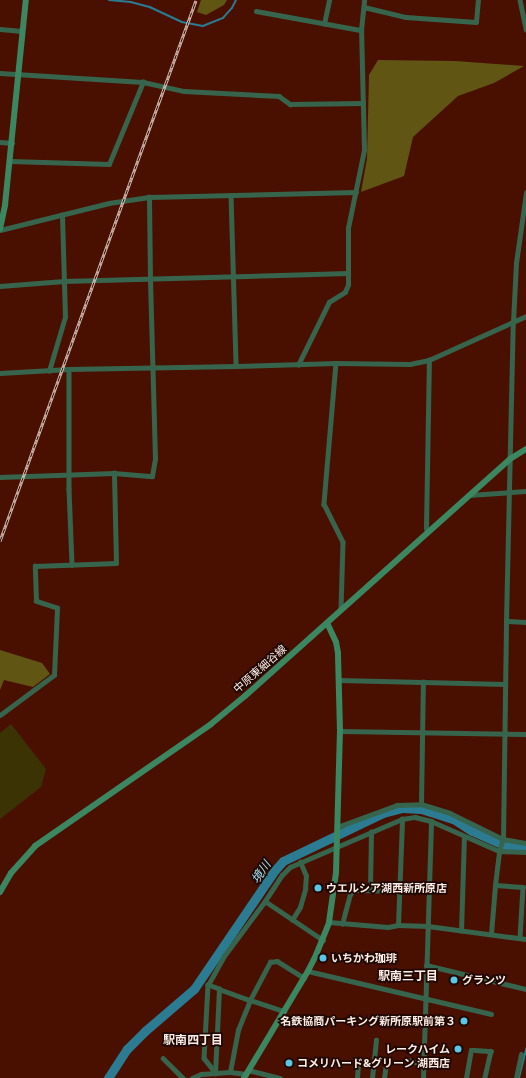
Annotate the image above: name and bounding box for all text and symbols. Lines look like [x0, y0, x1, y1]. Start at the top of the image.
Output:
street label: 中原東細谷線 [231, 642, 289, 696]
water label: 境川 [248, 858, 274, 886]
place label: ウエルシア湖西新所原店 [326, 881, 447, 895]
marker: ウエルシア湖西新所原店 [313, 883, 323, 893]
place label: いちかわ珈琲 [331, 951, 397, 965]
marker: いちかわ珈琲 [318, 953, 328, 963]
district label: 駅南三丁目 [378, 969, 438, 983]
place label: グランツ [462, 973, 506, 987]
marker: グランツ [449, 975, 459, 985]
place label: 名鉄協商パーキング新所原駅前第３ [280, 1014, 456, 1028]
marker: 名鉄協商パーキング新所原駅前第３ [459, 1016, 469, 1026]
district label: 駅南四丁目 [163, 1033, 223, 1047]
place label: レークハイム [384, 1042, 450, 1056]
marker: レークハイム [453, 1044, 463, 1054]
place label: コメリハード&グリーン 湖西店 [297, 1056, 451, 1070]
marker: コメリハード&グリーン 湖西店 [284, 1058, 294, 1068]

